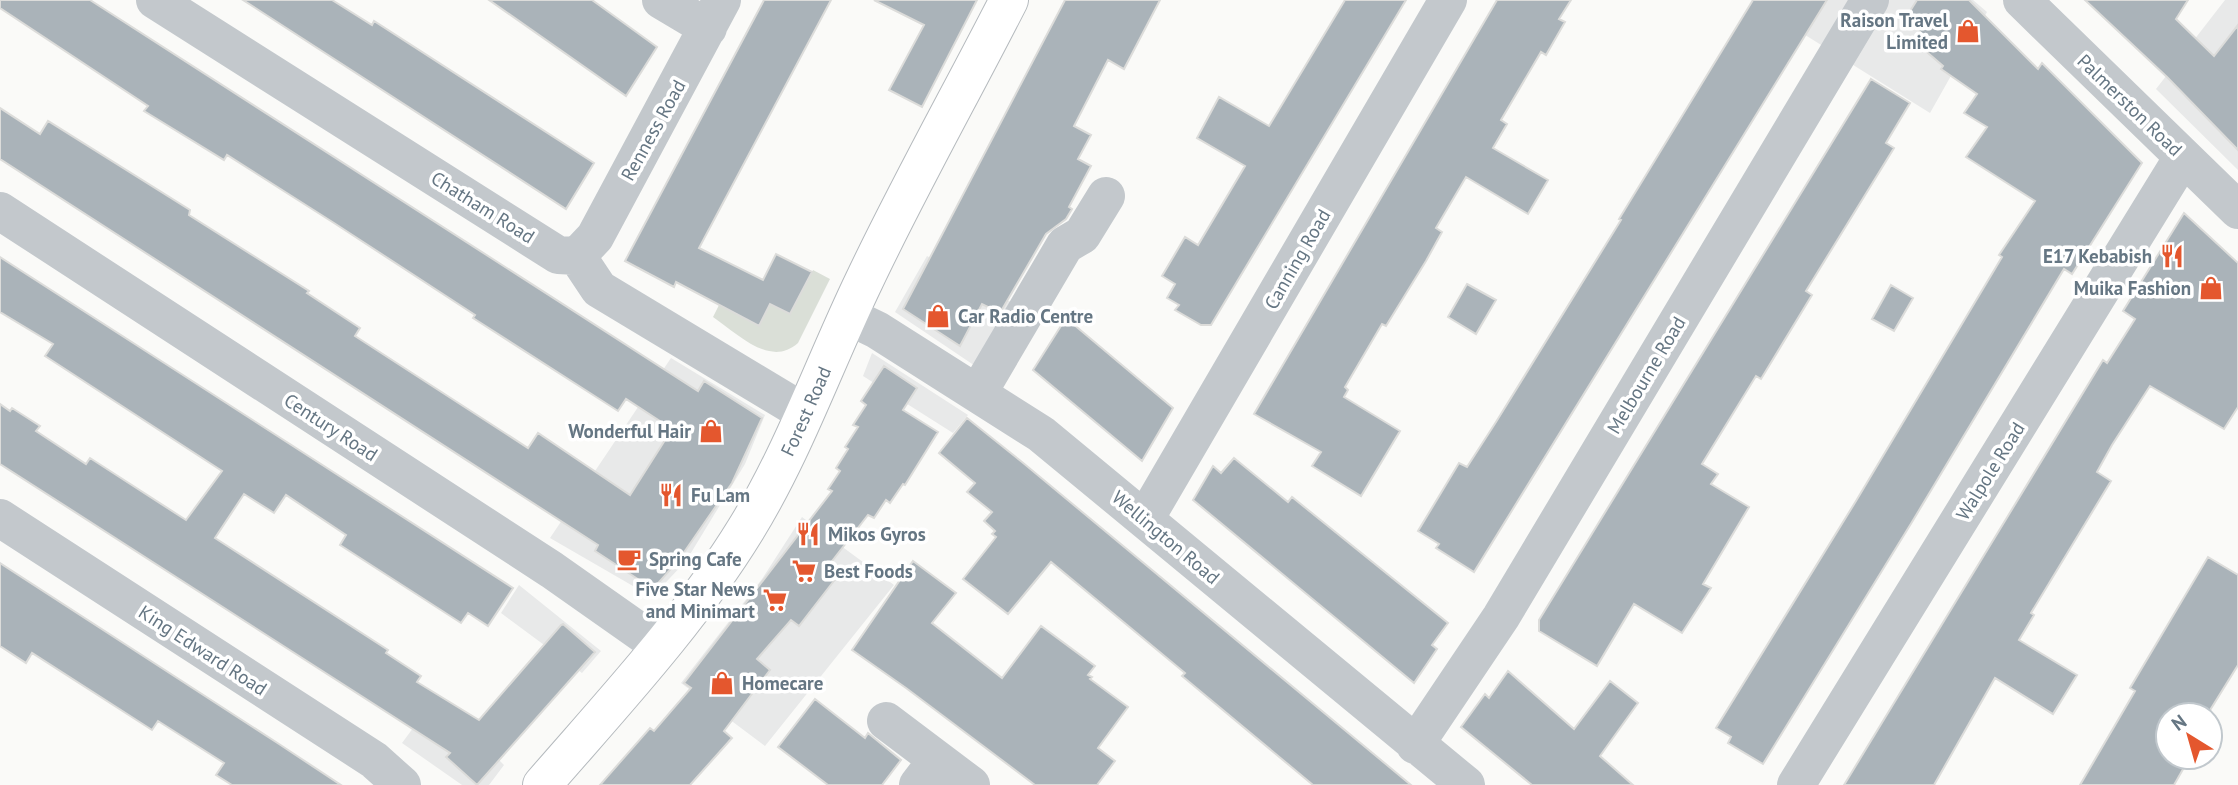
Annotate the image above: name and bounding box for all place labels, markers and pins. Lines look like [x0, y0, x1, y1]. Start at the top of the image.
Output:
place label: Raison Travel Limited [1840, 8, 1948, 54]
shop icon: Raison Travel Limited [1954, 17, 1982, 45]
restaurant icon: E17 Kebabish [2158, 242, 2186, 270]
place label: E17 Kebabish [2043, 244, 2152, 268]
shop icon: Muika Fashion [2197, 274, 2225, 302]
place label: Muika Fashion [2074, 276, 2191, 300]
shop icon: Car Radio Centre [924, 302, 952, 330]
place label: Car Radio Centre [958, 304, 1093, 328]
shop icon: Wonderful Hair [697, 417, 725, 445]
place label: Wonderful Hair [568, 419, 691, 443]
restaurant icon: Fu Lam [657, 481, 685, 509]
place label: Fu Lam [691, 483, 750, 507]
restaurant icon: Mikos Gyros [794, 520, 822, 548]
place label: Mikos Gyros [828, 522, 926, 546]
cafe icon: Spring Cafe [615, 545, 643, 573]
place label: Spring Cafe [649, 547, 742, 571]
supermarket icon: Best Foods [790, 557, 818, 585]
place label: Best Foods [824, 559, 913, 583]
place label: Five Star News and Minimart [635, 577, 755, 623]
supermarket icon: Five Star News and Minimart [761, 586, 789, 614]
shop icon: Homecare [708, 669, 736, 697]
place label: Homecare [742, 671, 823, 695]

